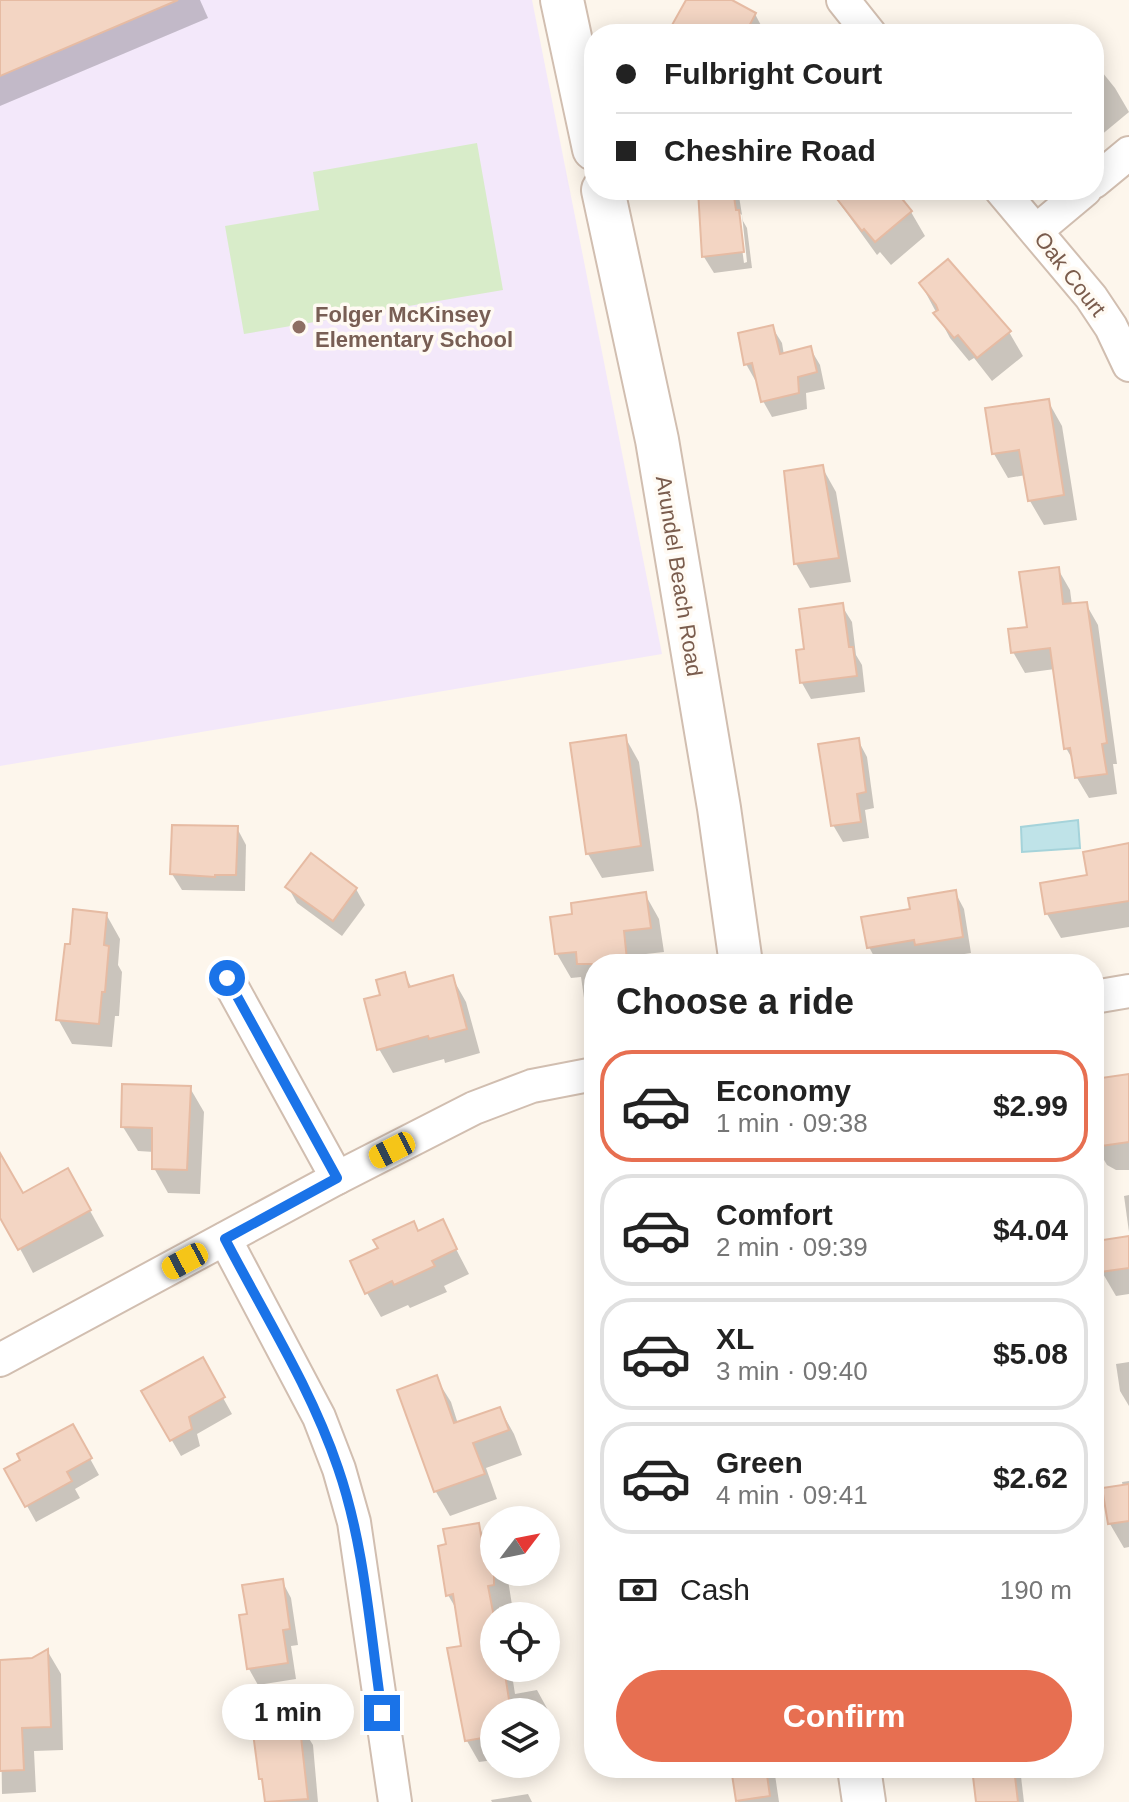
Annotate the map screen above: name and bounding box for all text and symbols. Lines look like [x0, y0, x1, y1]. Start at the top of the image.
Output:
text: Fulbright Court [664, 57, 882, 90]
text: Cheshire Road [664, 134, 876, 167]
street label: Oak Court [1029, 227, 1111, 321]
place label: Folger McKinsey Elementary School [315, 302, 513, 352]
marker: Folger McKinsey Elementary School [290, 318, 308, 336]
street label: Arundel Beach Road [651, 474, 707, 678]
route start [209, 960, 245, 996]
text: Choose a ride [616, 981, 854, 1022]
icon: car [620, 1070, 692, 1142]
text: Economy [716, 1074, 851, 1107]
text: $2.99 [993, 1089, 1068, 1122]
text: 1 min · 09:38 [716, 1108, 868, 1138]
car [365, 1128, 419, 1172]
icon: car [620, 1194, 692, 1266]
text: Comfort [716, 1198, 833, 1231]
text: $4.04 [993, 1213, 1068, 1246]
text: 2 min · 09:39 [716, 1232, 868, 1262]
car [158, 1239, 212, 1283]
icon: car [620, 1318, 692, 1390]
text: XL [716, 1322, 754, 1355]
text: $5.08 [993, 1337, 1068, 1370]
text: 3 min · 09:40 [716, 1356, 868, 1386]
icon: car [620, 1442, 692, 1514]
text: Green [716, 1446, 803, 1479]
text: $2.62 [993, 1461, 1068, 1494]
text: 4 min · 09:41 [716, 1480, 868, 1510]
north arrow [480, 1506, 560, 1586]
map controls [480, 1506, 560, 1778]
icon: cash [616, 1568, 660, 1612]
text: Cash [680, 1573, 750, 1606]
text: 190 m [1000, 1575, 1072, 1605]
button: locate [480, 1602, 560, 1682]
button: Confirm [616, 1670, 1072, 1762]
callout: 1 min [222, 1685, 354, 1741]
route end [364, 1695, 400, 1731]
text: 1 min [254, 1697, 322, 1727]
button: layers [480, 1698, 560, 1778]

